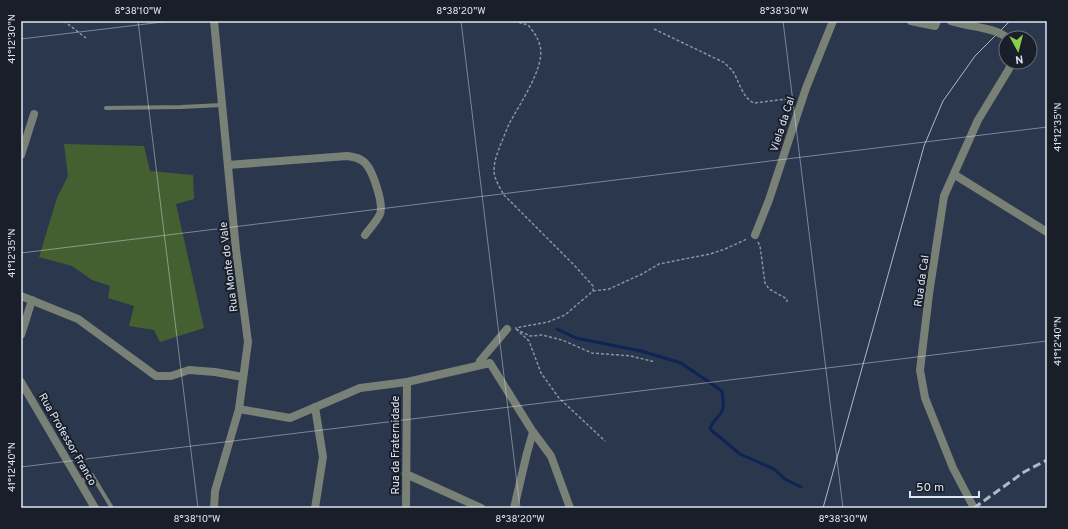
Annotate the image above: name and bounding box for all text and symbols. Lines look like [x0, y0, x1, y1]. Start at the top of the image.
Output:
text: 8°38'10"W [114, 5, 162, 18]
text: 8°38'20"W [436, 5, 486, 18]
text: 8°38'30"W [759, 5, 809, 18]
text: 41°12'30"N [6, 14, 19, 64]
north arrow [998, 30, 1038, 70]
text: N [1014, 52, 1024, 66]
street label: Viela da Cal [767, 95, 798, 154]
text: 41°12'35"N [1052, 102, 1065, 152]
street label: Rua Monte do Vale [217, 221, 241, 313]
text: 41°12'35"N [6, 228, 19, 278]
street label: Rua da Cal [911, 254, 933, 308]
text: 41°12'40"N [1052, 316, 1065, 366]
street label: Rua Professor Franco [35, 391, 99, 488]
street label: Rua da Fraternidade [389, 395, 403, 494]
text: 41°12'40"N [6, 442, 19, 492]
scale bar [910, 473, 979, 499]
text: 50 m [916, 480, 944, 496]
text: 8°38'10"W [173, 513, 221, 526]
text: 8°38'20"W [495, 513, 545, 526]
text: 8°38'30"W [818, 513, 868, 526]

